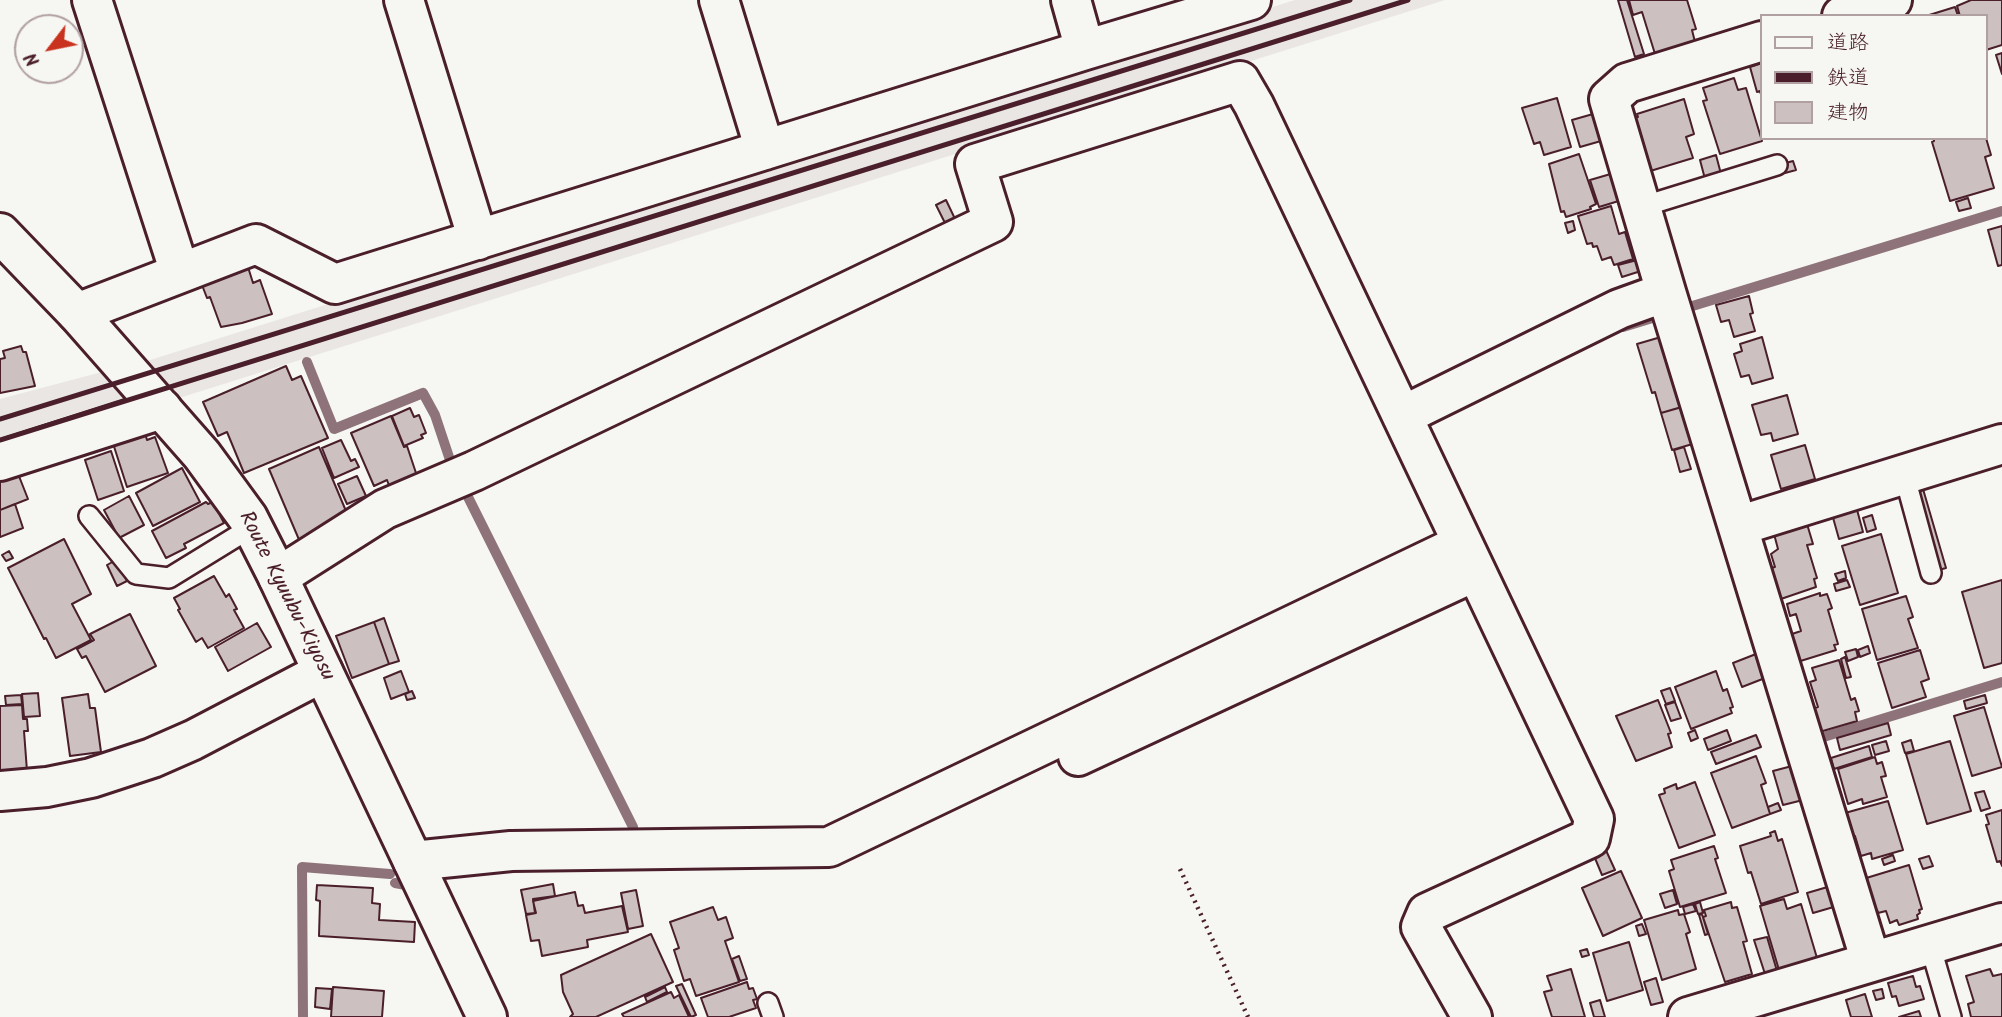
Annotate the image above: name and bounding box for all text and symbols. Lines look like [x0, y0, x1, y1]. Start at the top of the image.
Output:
north arrow [14, 14, 84, 84]
legend [1760, 14, 1988, 140]
text: 道路 [1827, 27, 1869, 60]
text: N [17, 46, 49, 72]
text: 鉄道 [1827, 62, 1869, 95]
text: 建物 [1827, 97, 1869, 130]
street label: Route Kyuubu-Kiyosu [231, 508, 339, 686]

